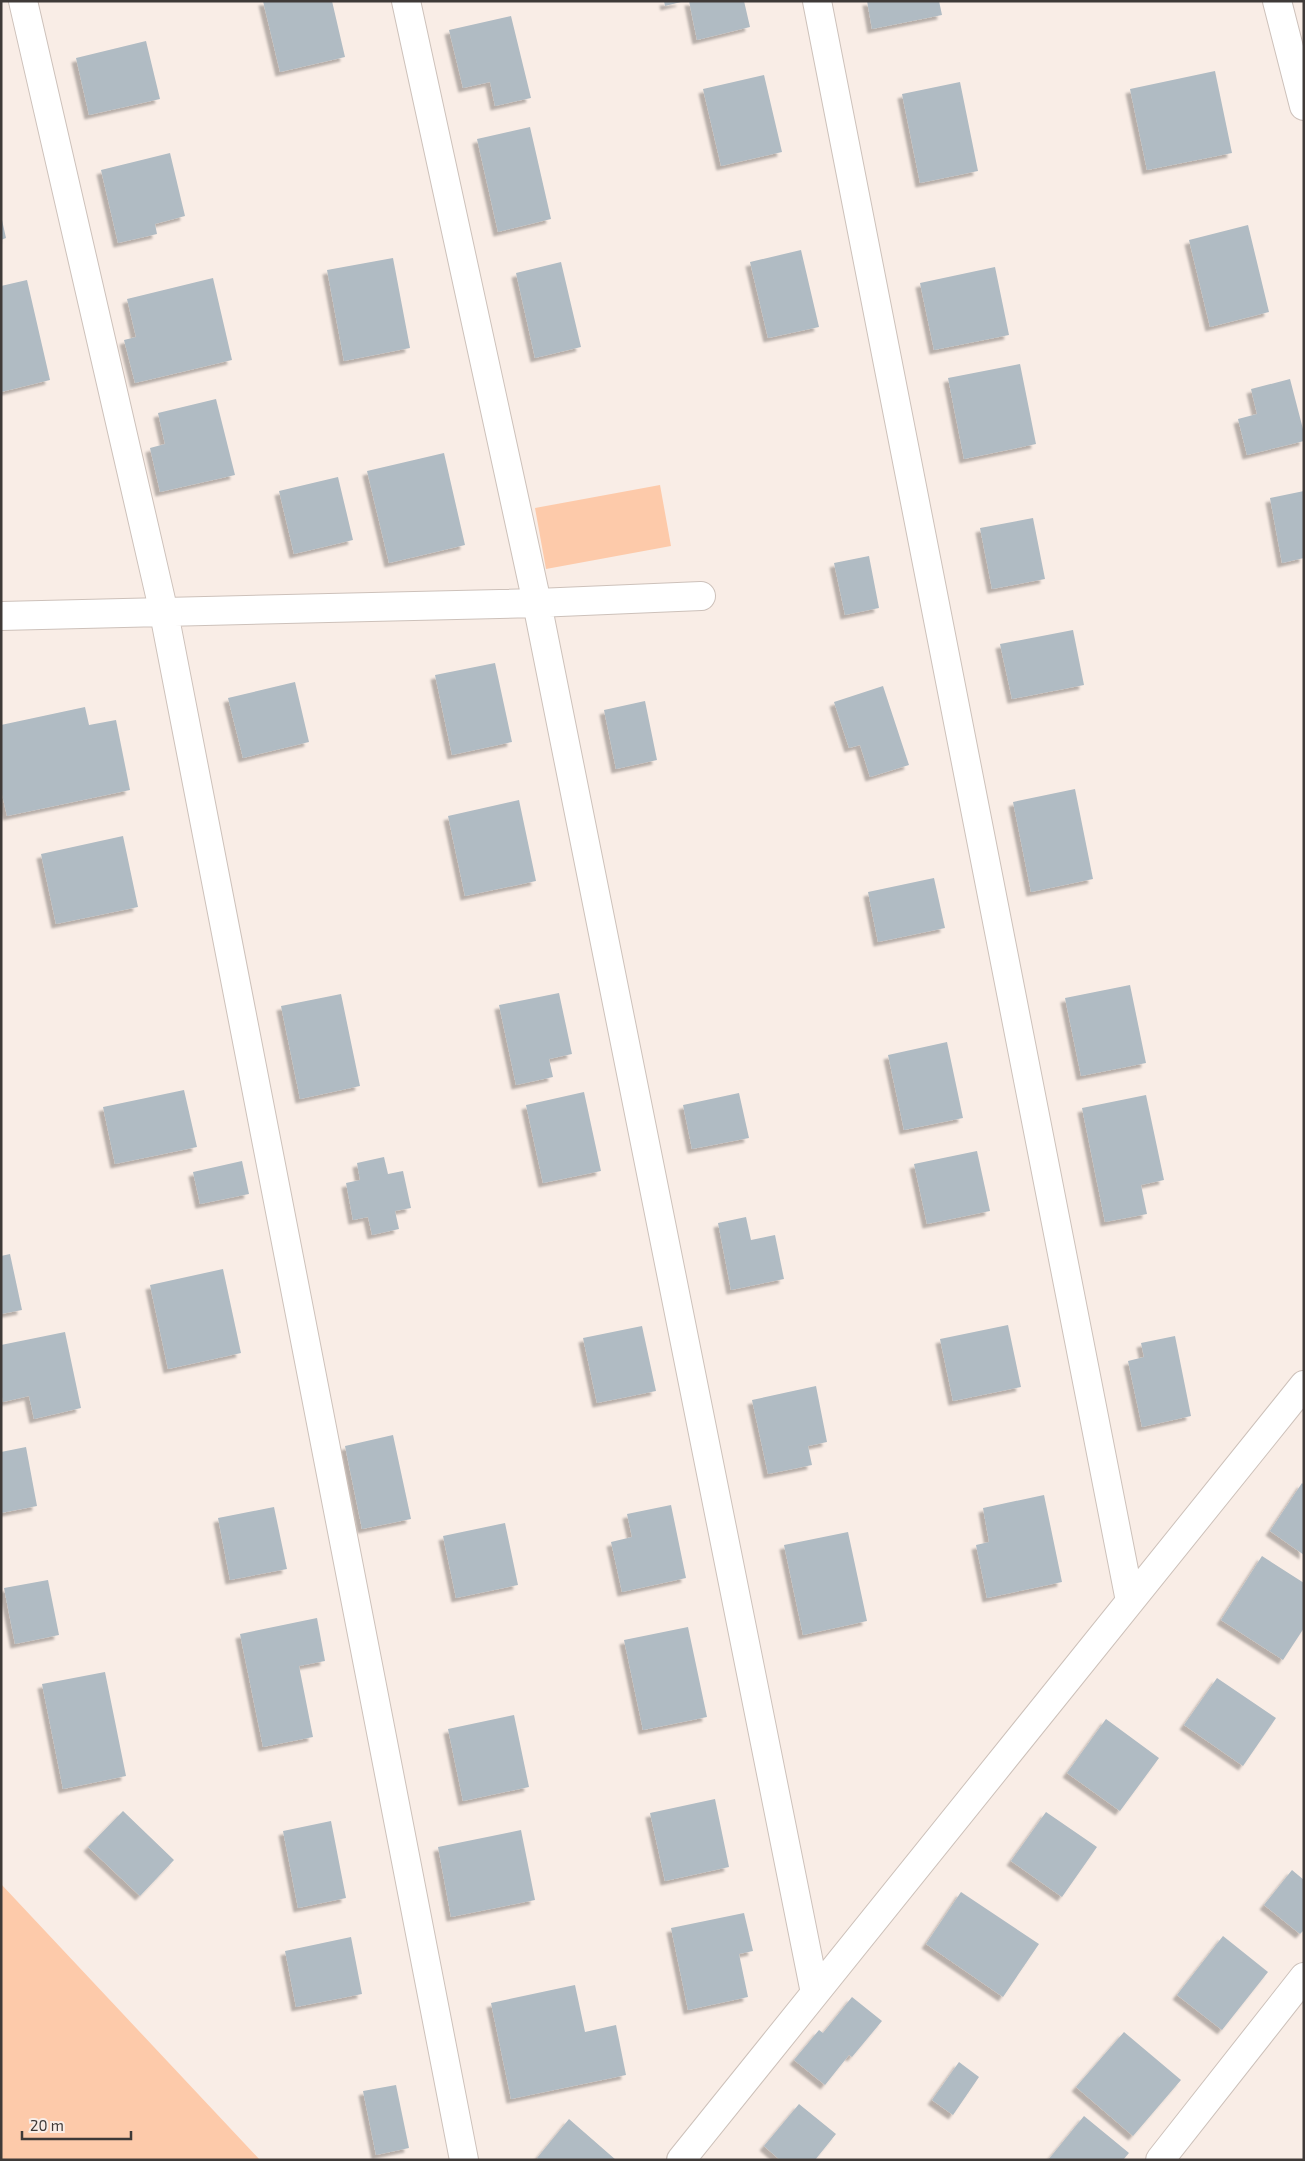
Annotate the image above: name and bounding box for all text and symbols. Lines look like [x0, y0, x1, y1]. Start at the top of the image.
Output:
scale bar [22, 2108, 131, 2140]
text: 20 m [30, 2116, 64, 2134]

